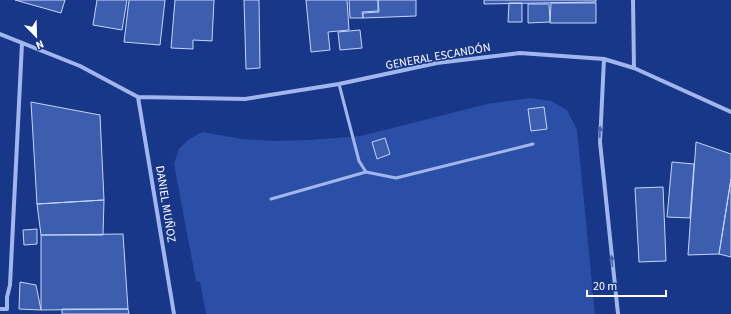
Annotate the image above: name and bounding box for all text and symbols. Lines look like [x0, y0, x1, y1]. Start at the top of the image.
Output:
north arrow [16, 16, 56, 56]
text: N [33, 36, 46, 53]
street label: GENERAL ESCANDÓN [384, 39, 492, 74]
one-way arrow [597, 126, 604, 138]
street label: DANIEL MUÑOZ [151, 164, 180, 244]
one-way arrow [609, 255, 616, 267]
scale bar [587, 272, 666, 298]
text: 20 m [593, 278, 617, 295]

